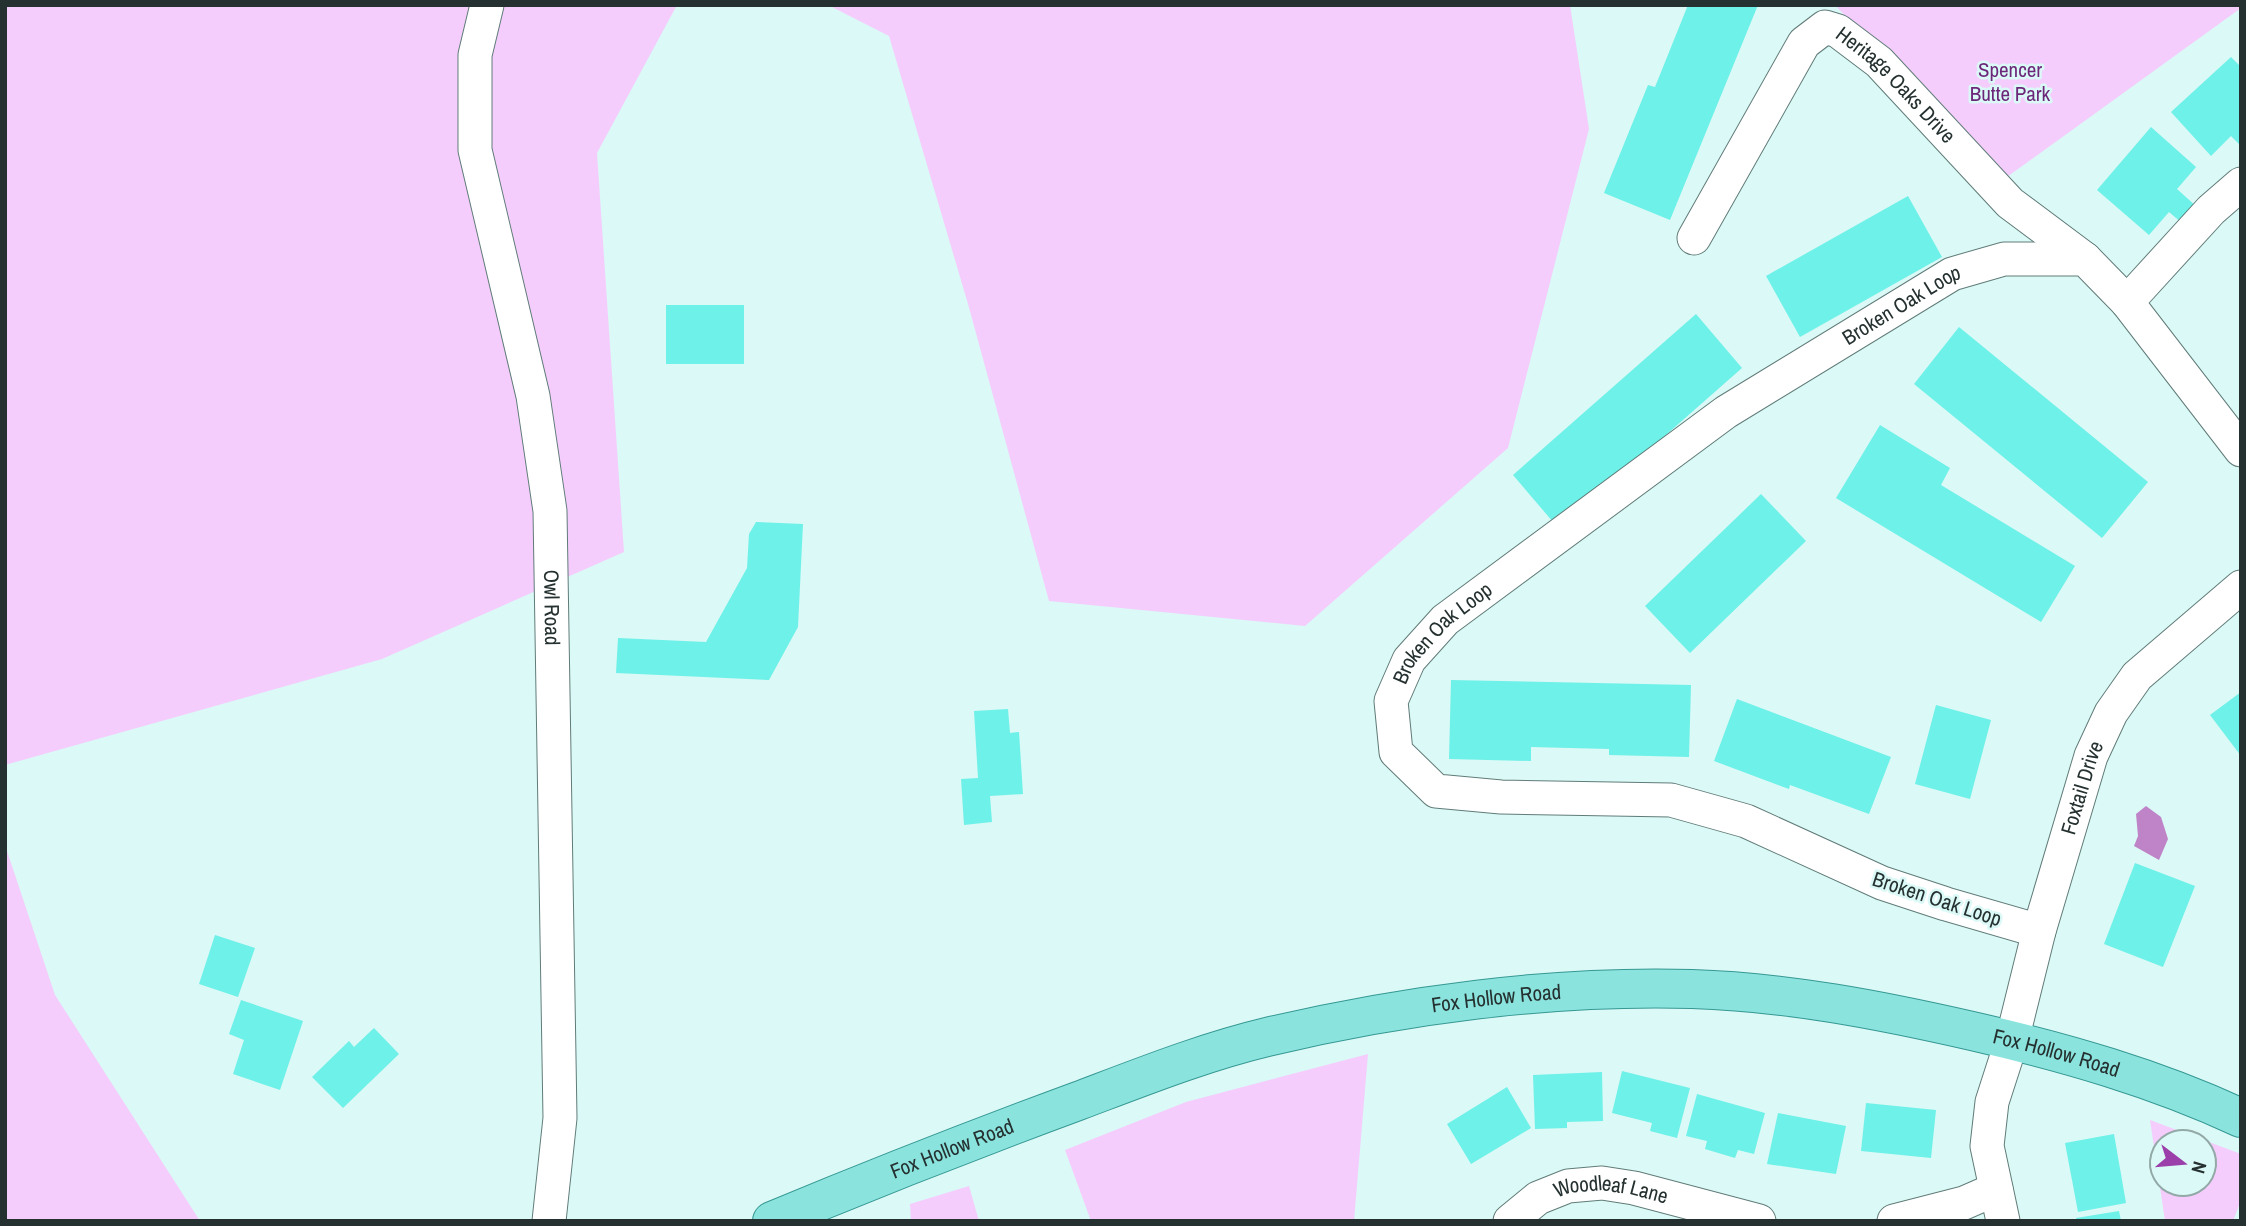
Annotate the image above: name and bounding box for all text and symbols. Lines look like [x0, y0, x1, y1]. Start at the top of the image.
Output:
street label: Heritage Oaks Drive [1830, 19, 1962, 149]
park label: Spencer Butte Park [1970, 55, 2051, 108]
street label: Broken Oak Loop [1837, 257, 1964, 352]
street label: Owl Road [537, 570, 567, 646]
street label: Broken Oak Loop [1385, 575, 1498, 688]
street label: Foxtail Drive [2053, 736, 2110, 838]
street label: Broken Oak Loop [1869, 864, 2005, 933]
street label: Fox Hollow Road [1429, 977, 1562, 1020]
street label: Fox Hollow Road [1990, 1021, 2124, 1084]
street label: Fox Hollow Road [886, 1111, 1018, 1186]
north arrow [2148, 1128, 2218, 1198]
text: N [2185, 1159, 2213, 1177]
street label: Woodleaf Lane [1549, 1168, 1671, 1210]

